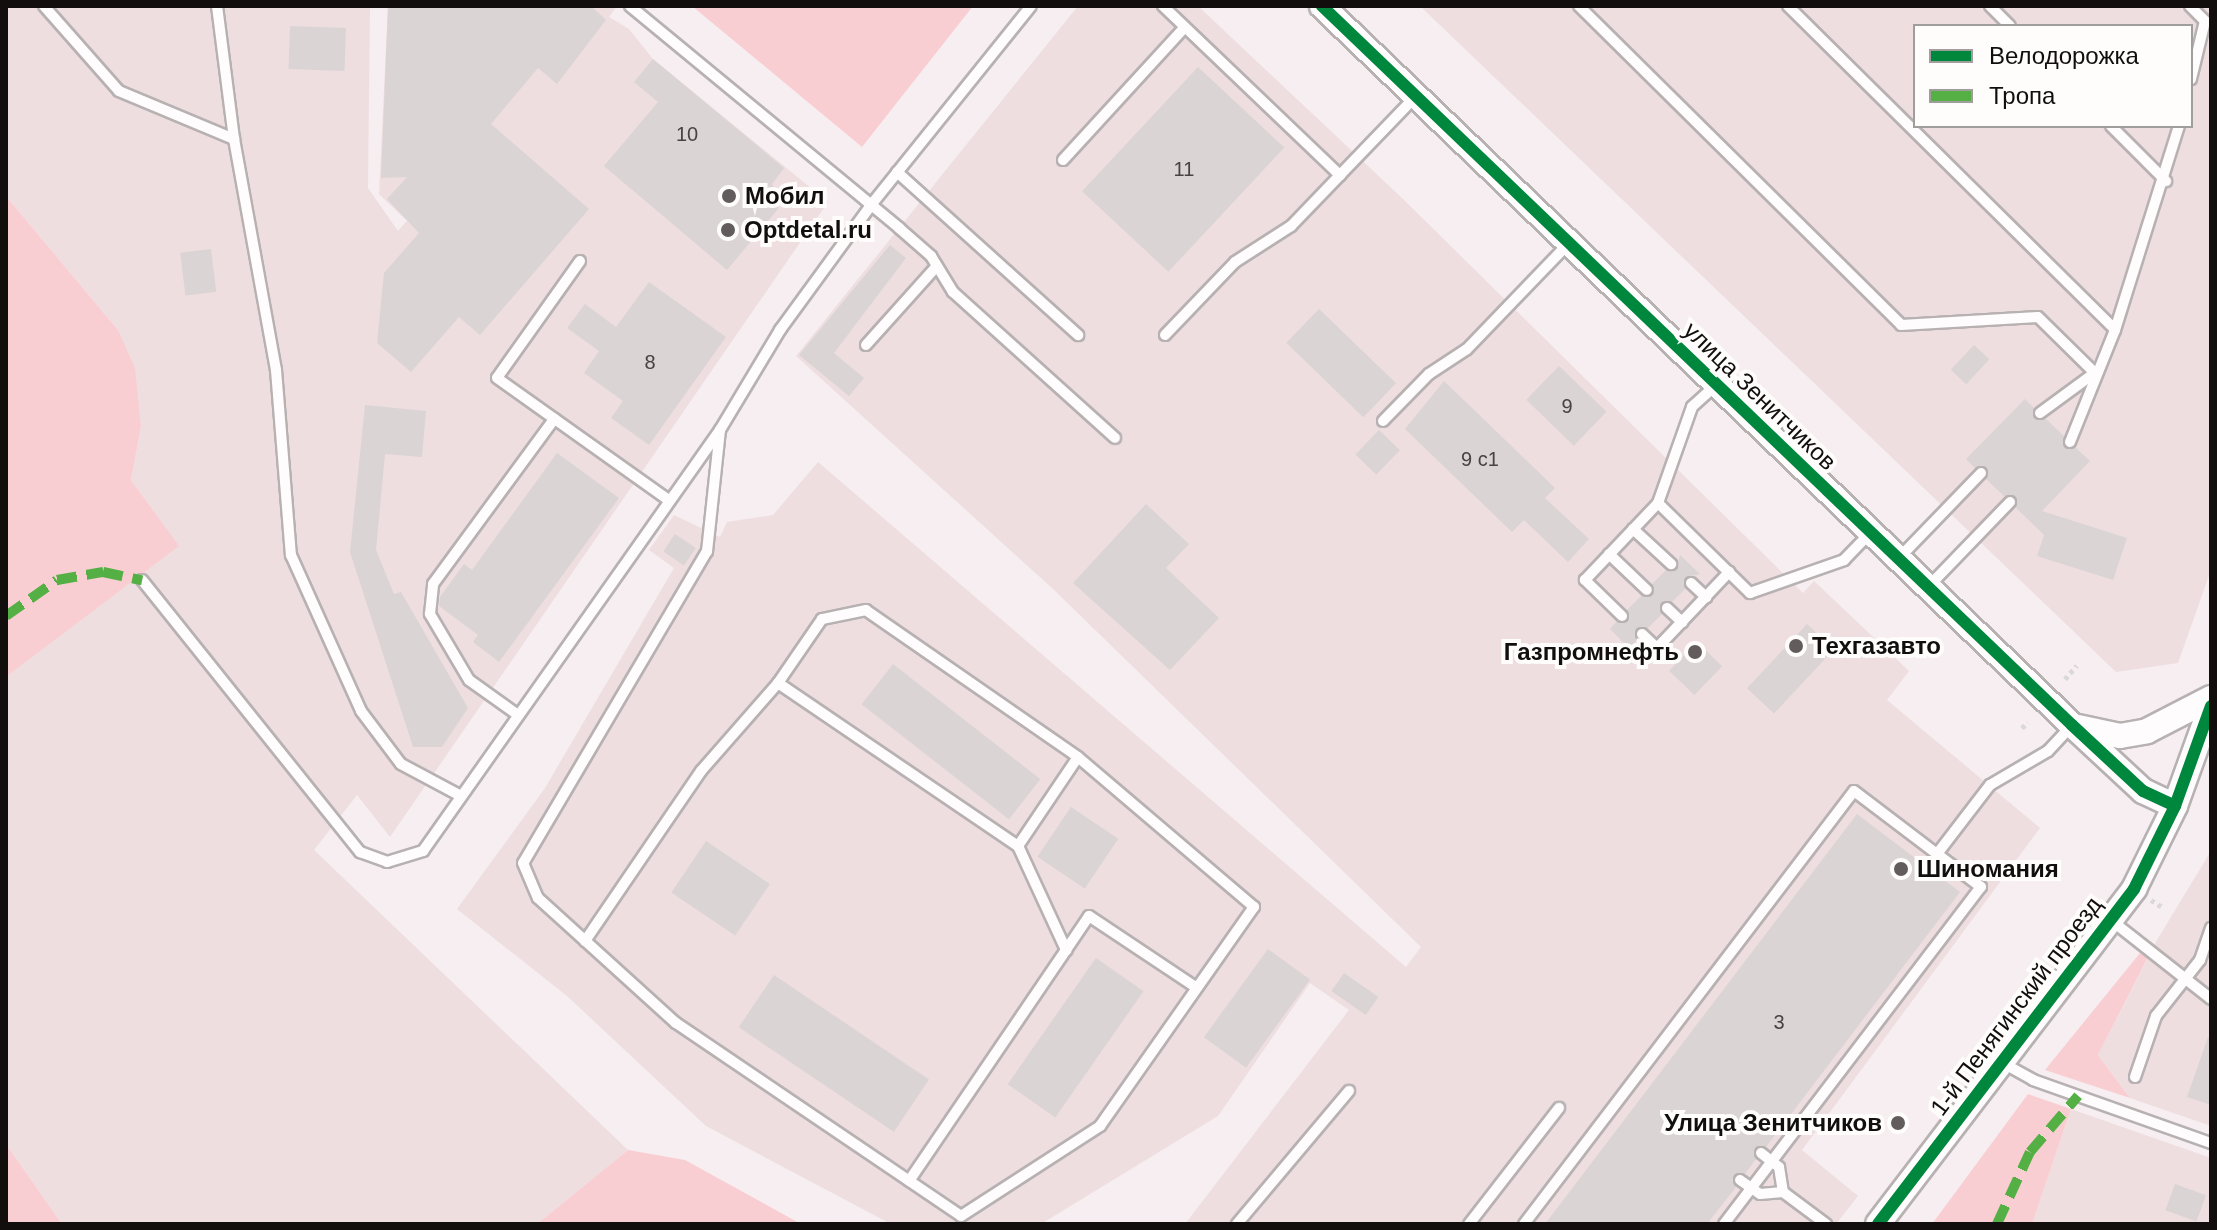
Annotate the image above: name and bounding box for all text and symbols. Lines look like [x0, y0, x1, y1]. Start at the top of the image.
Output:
legend [1913, 24, 2193, 128]
text: Велодорожка [1989, 42, 2139, 69]
text: Тропа [1989, 82, 2055, 109]
house number: 10 [676, 122, 698, 146]
house number: 11 [1174, 157, 1194, 181]
place label: Мобил [745, 182, 824, 210]
marker: Мобил [720, 187, 738, 205]
place label: Optdetal.ru [744, 216, 872, 244]
marker: Optdetal.ru [719, 221, 737, 239]
street label: улица Зенитчиков [1678, 316, 1842, 476]
house number: 8 [644, 350, 656, 374]
house number: 9 [1561, 394, 1573, 418]
house number: 9 с1 [1461, 447, 1499, 471]
place label: Техгазавто [1812, 632, 1941, 660]
marker: Техгазавто [1787, 637, 1805, 655]
place label: Газпромнефть [1504, 638, 1679, 666]
marker: Газпромнефть [1686, 643, 1704, 661]
place label: Шиномания [1917, 855, 2059, 883]
marker: Шиномания [1892, 860, 1910, 878]
street label: 1-й Пенягинский проезд [1924, 891, 2108, 1121]
house number: 3 [1773, 1010, 1785, 1034]
place label: Улица Зенитчиков [1664, 1109, 1882, 1137]
marker: Улица Зенитчиков [1889, 1114, 1907, 1132]

